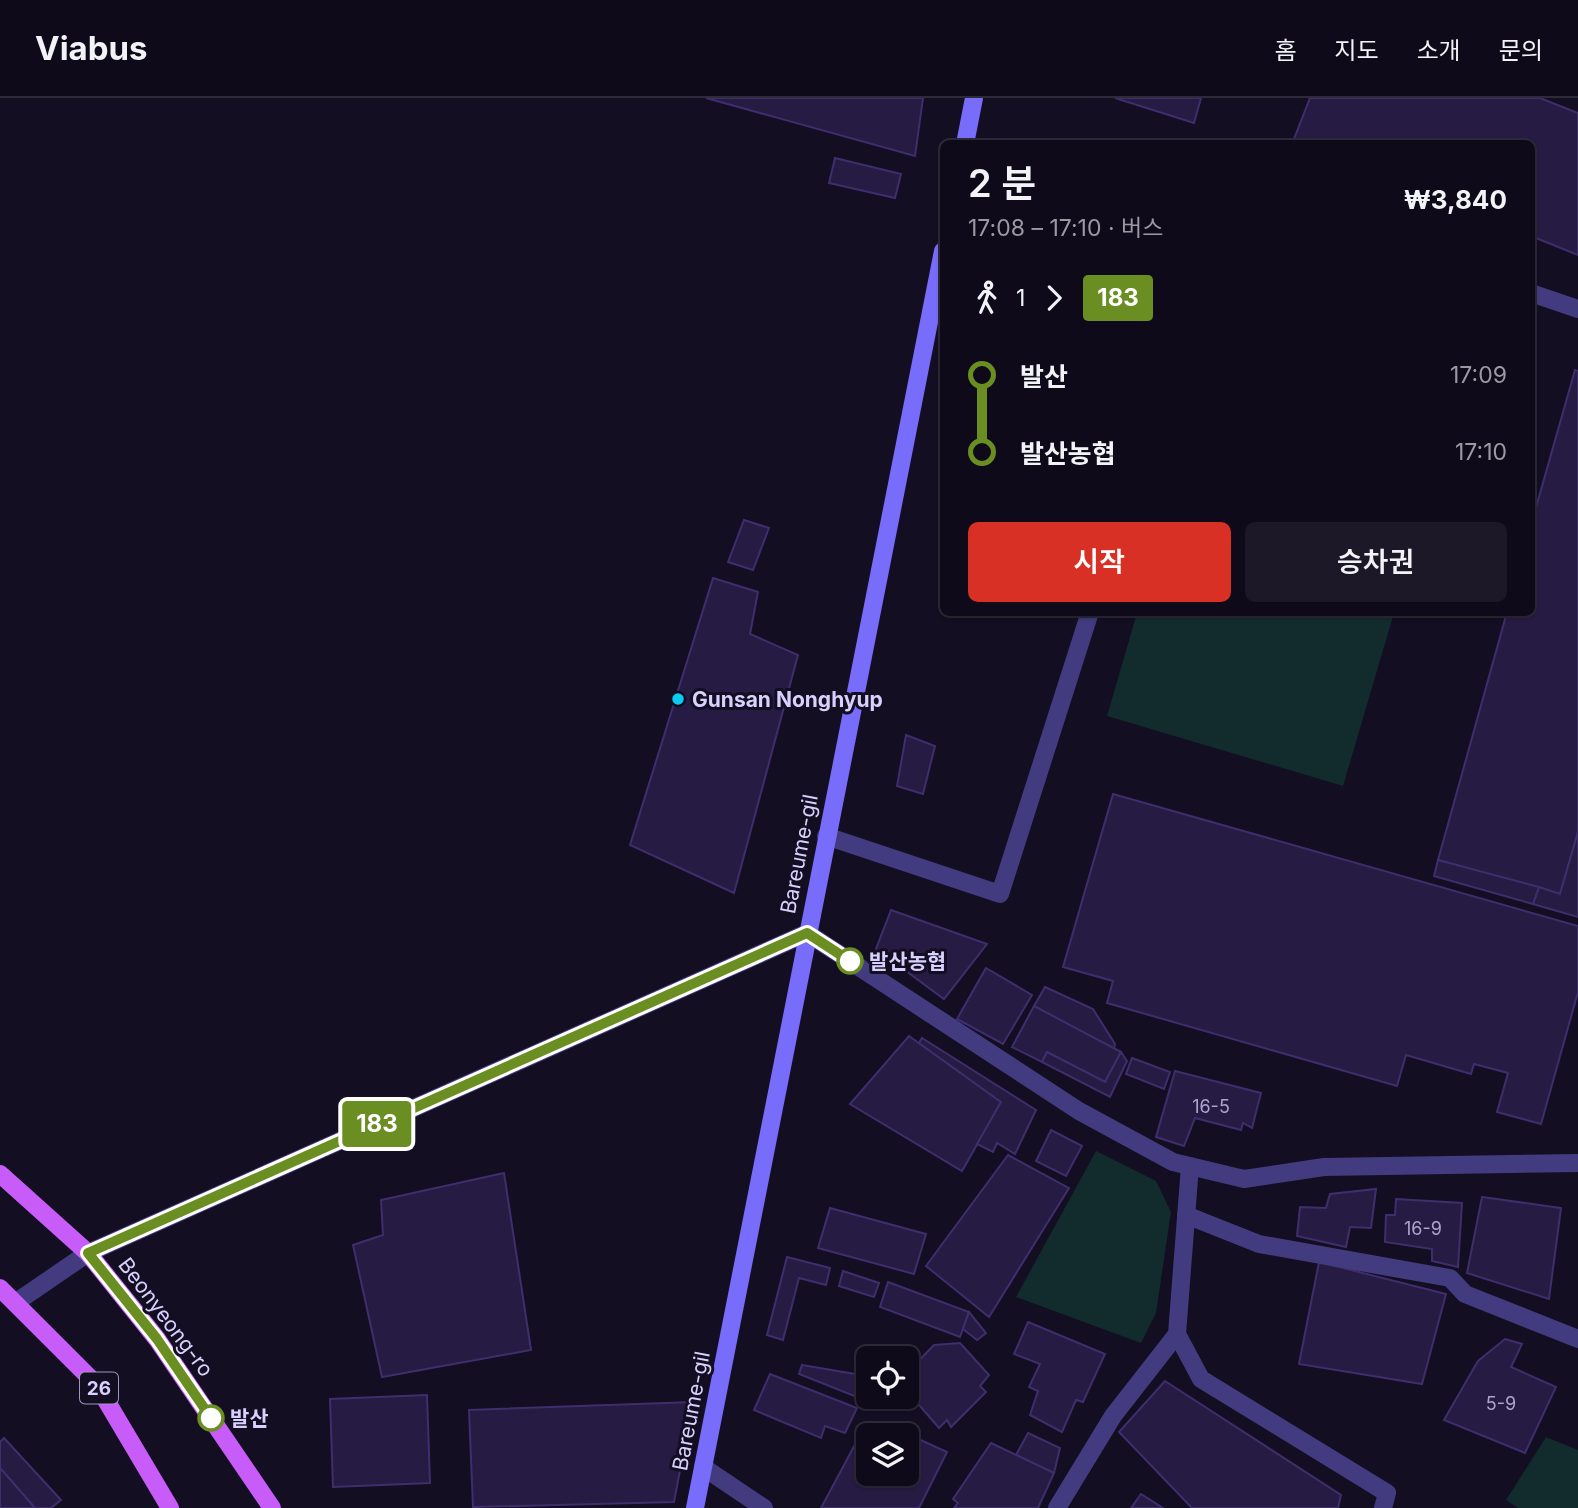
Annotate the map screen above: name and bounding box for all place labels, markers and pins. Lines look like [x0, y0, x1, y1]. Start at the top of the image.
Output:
place label: Gunsan Nonghyup [692, 687, 883, 712]
marker: Gunsan Nonghyup [670, 691, 686, 707]
marker: 발산농협 [837, 948, 863, 974]
place label: 발산농협 [869, 949, 946, 974]
marker: 발산 [198, 1405, 224, 1431]
place label: 발산 [230, 1406, 269, 1431]

